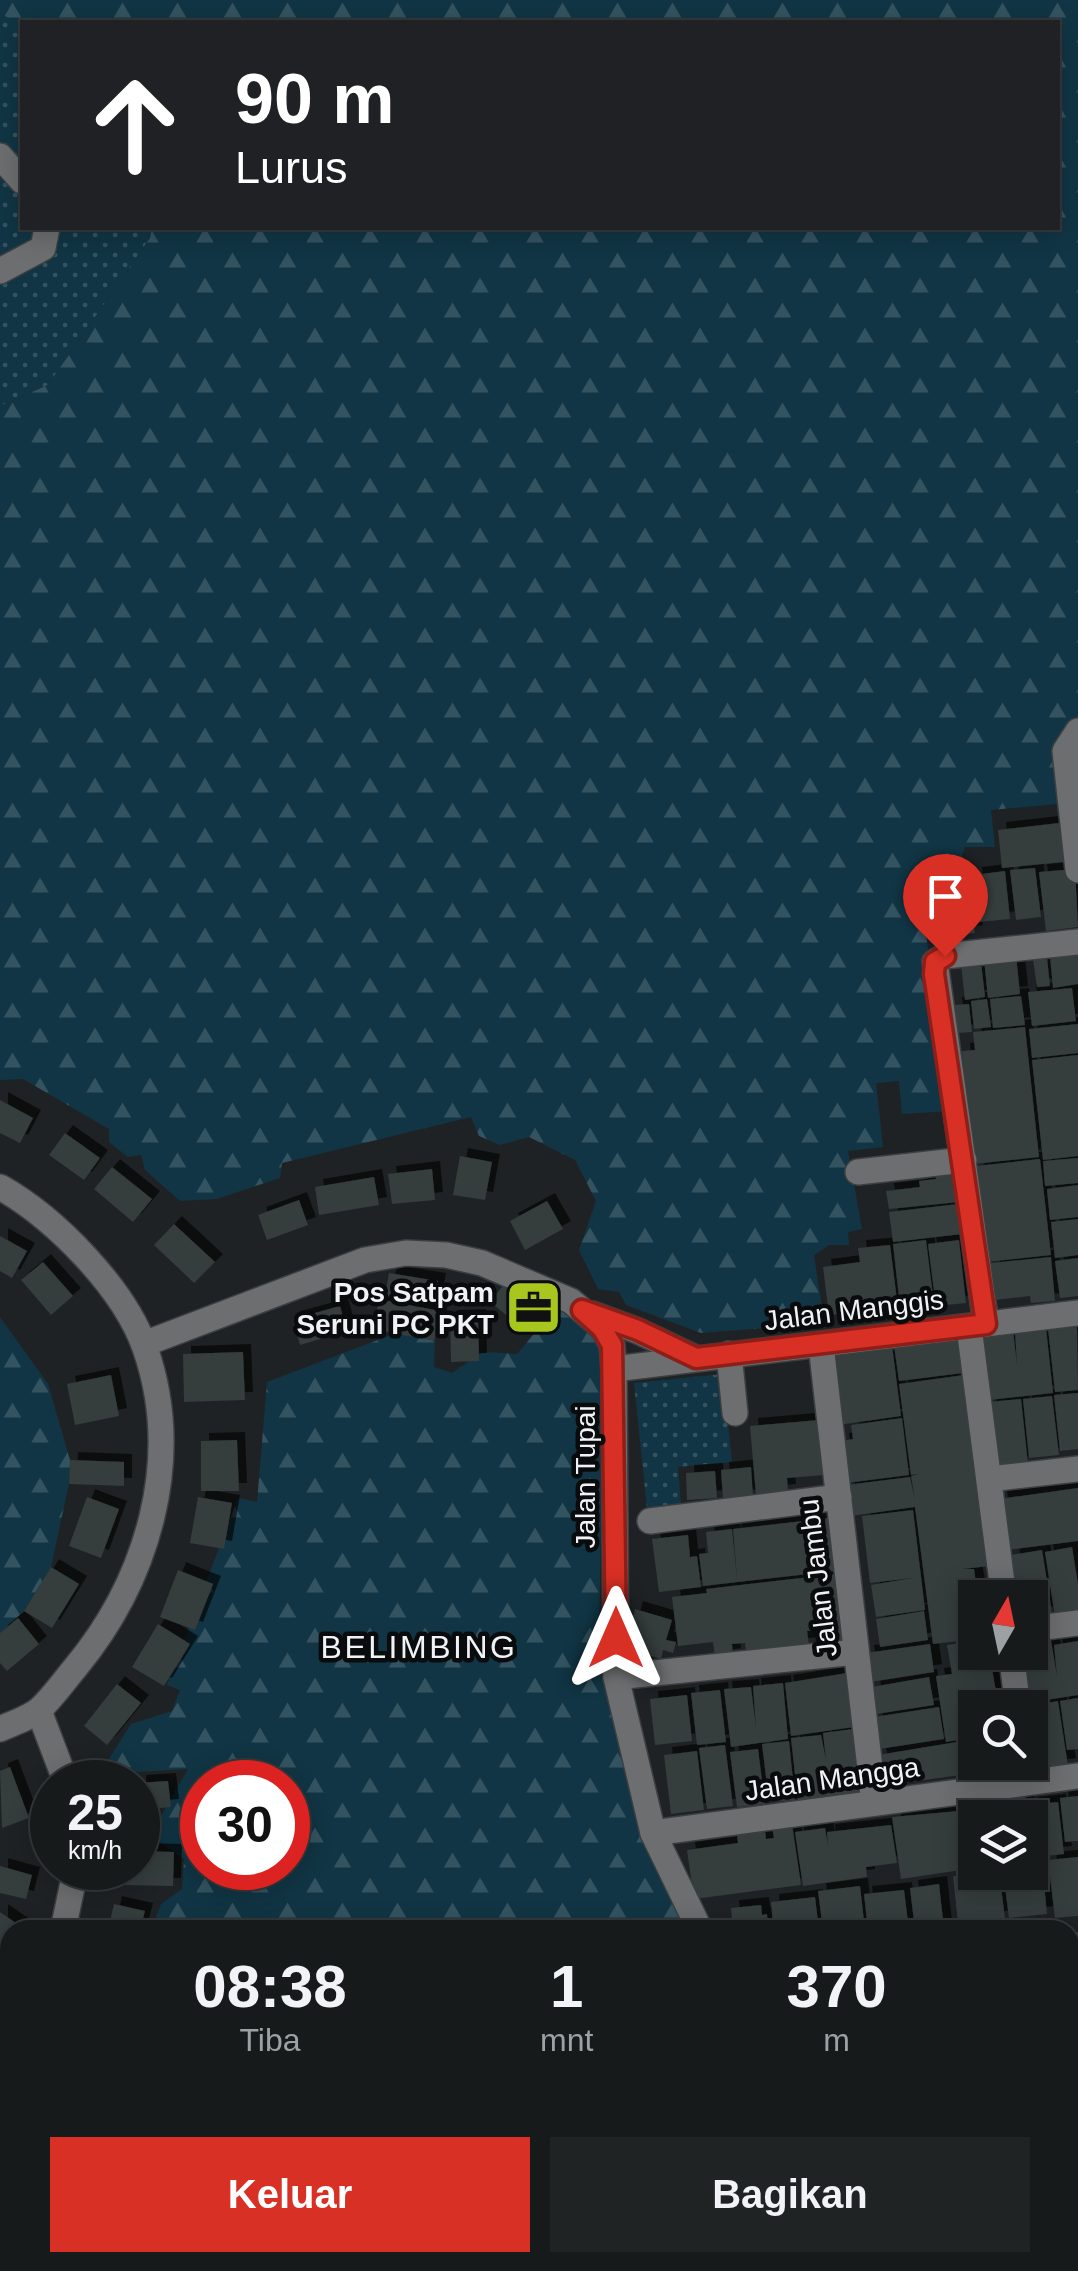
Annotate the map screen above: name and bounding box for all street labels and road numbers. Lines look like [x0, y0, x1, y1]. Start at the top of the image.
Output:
street label: Jalan Manggis [763, 1284, 945, 1336]
street label: Jalan Tupai [570, 1405, 601, 1549]
street label: Jalan Jambu [793, 1497, 843, 1659]
street label: Jalan Mangga [743, 1751, 922, 1807]

